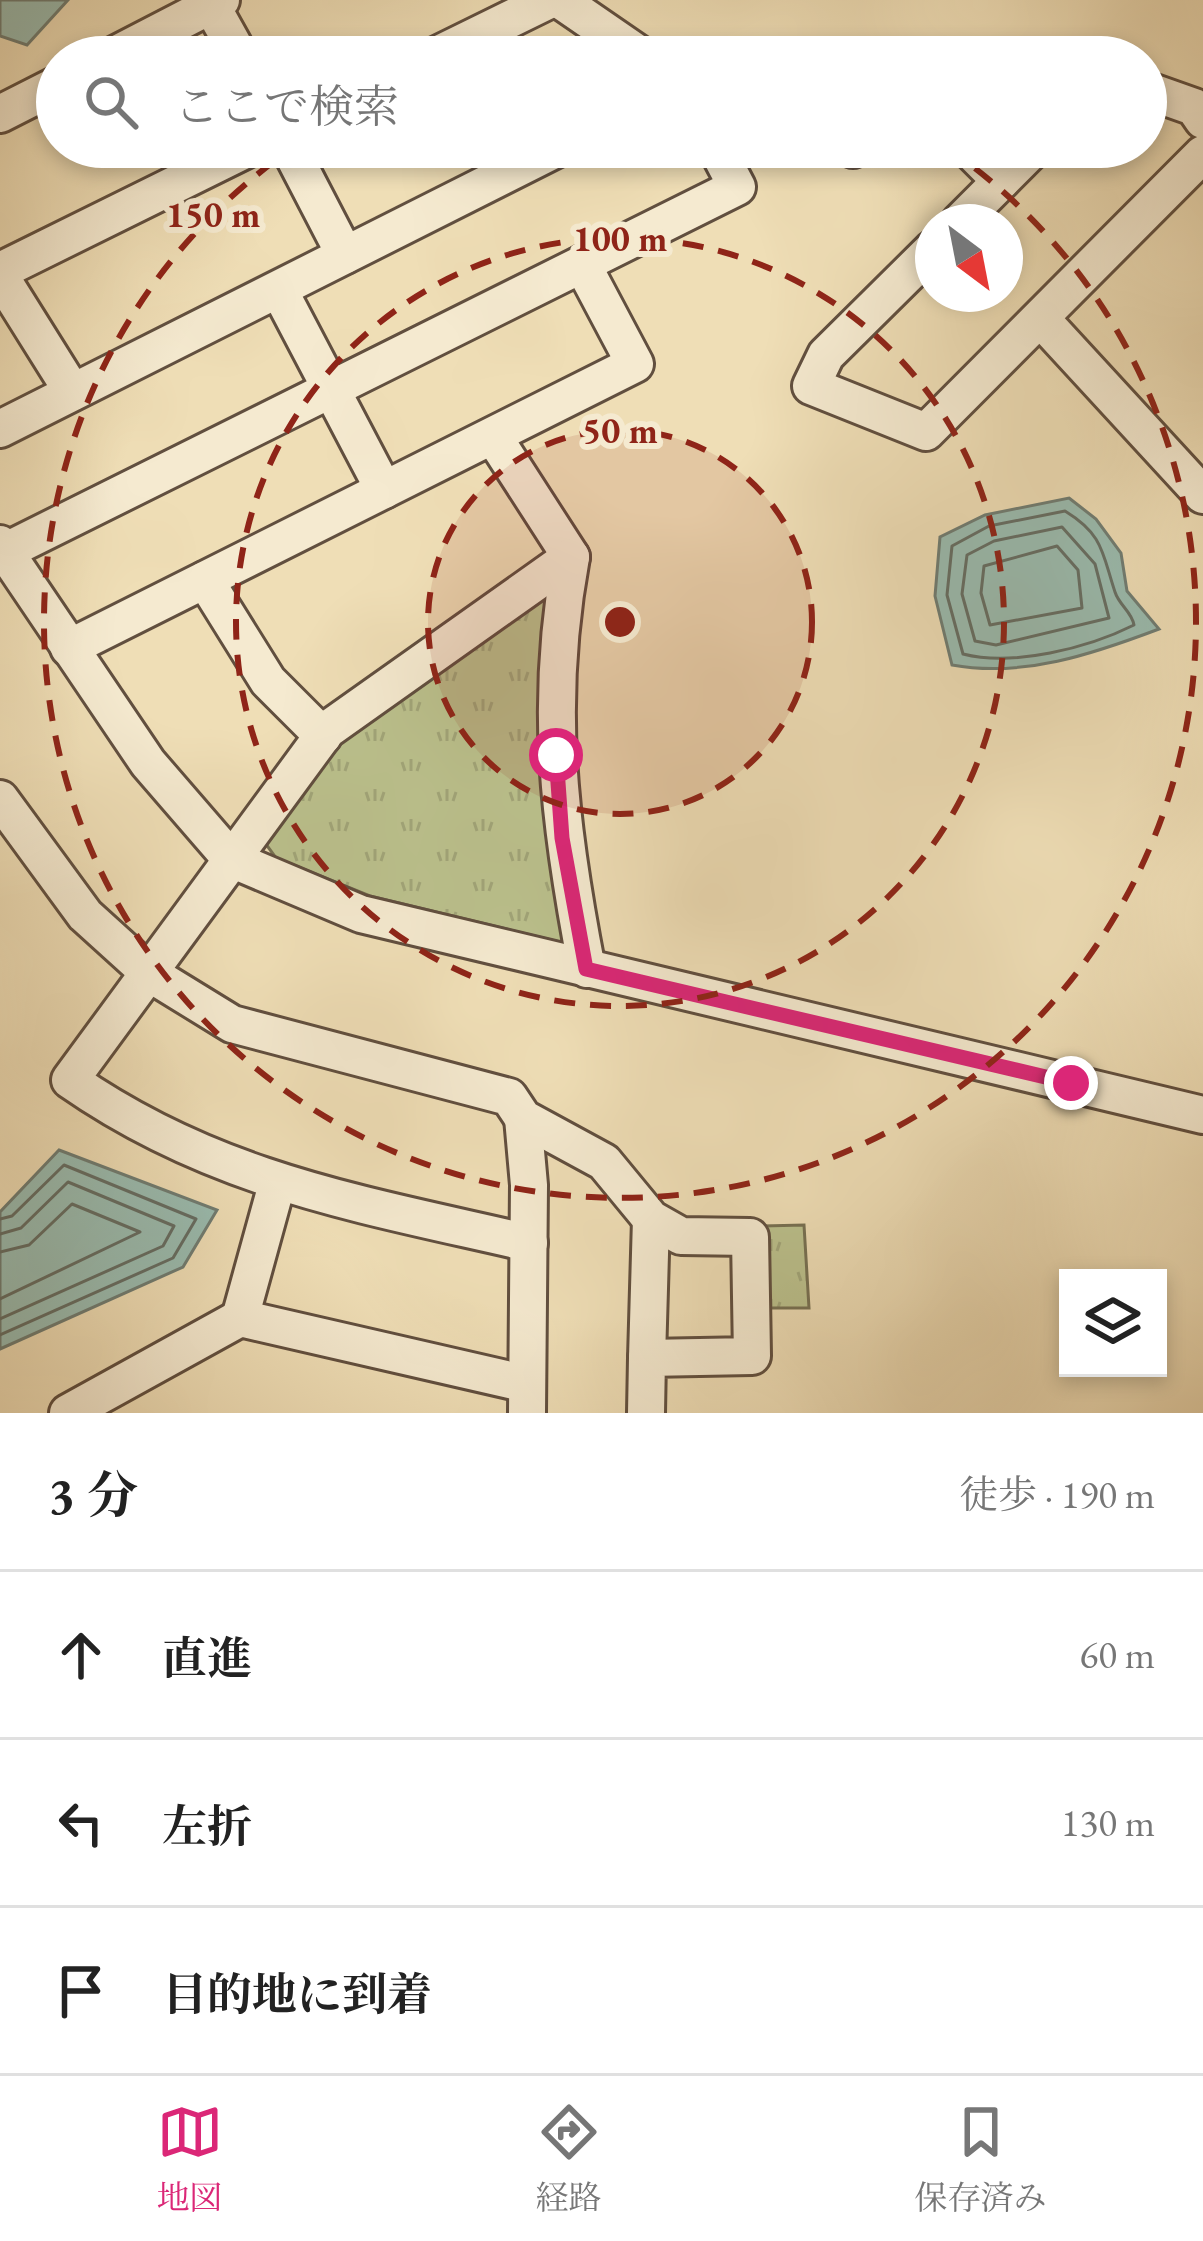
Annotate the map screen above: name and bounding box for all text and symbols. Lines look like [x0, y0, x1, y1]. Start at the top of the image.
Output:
search box [36, 36, 1167, 168]
icon: search [78, 69, 144, 135]
text: ここで検索 [174, 77, 399, 135]
text: 150 m [166, 191, 260, 238]
north arrow [915, 204, 1023, 312]
text: 100 m [573, 215, 667, 262]
text: 50 m [582, 407, 658, 454]
centre of rings [599, 601, 641, 643]
route start [529, 728, 583, 782]
route end [1044, 1056, 1098, 1110]
map controls [1059, 1269, 1167, 1377]
button: layers [1059, 1269, 1167, 1377]
text: 3 分 [48, 1462, 138, 1528]
text: 徒歩 · 190 m [959, 1469, 1155, 1520]
icon: ahead [48, 1622, 114, 1688]
text: 直進 [162, 1629, 252, 1687]
text: 60 m [1079, 1629, 1155, 1680]
icon: left [48, 1790, 114, 1856]
text: 左折 [162, 1797, 252, 1855]
text: 130 m [1061, 1797, 1155, 1848]
icon: arrive [48, 1958, 114, 2024]
text: 目的地に到着 [162, 1965, 432, 2023]
tab: 地図 [157, 2099, 223, 2219]
tab: 経路 [536, 2099, 602, 2219]
tab: 保存済み [915, 2099, 1047, 2219]

